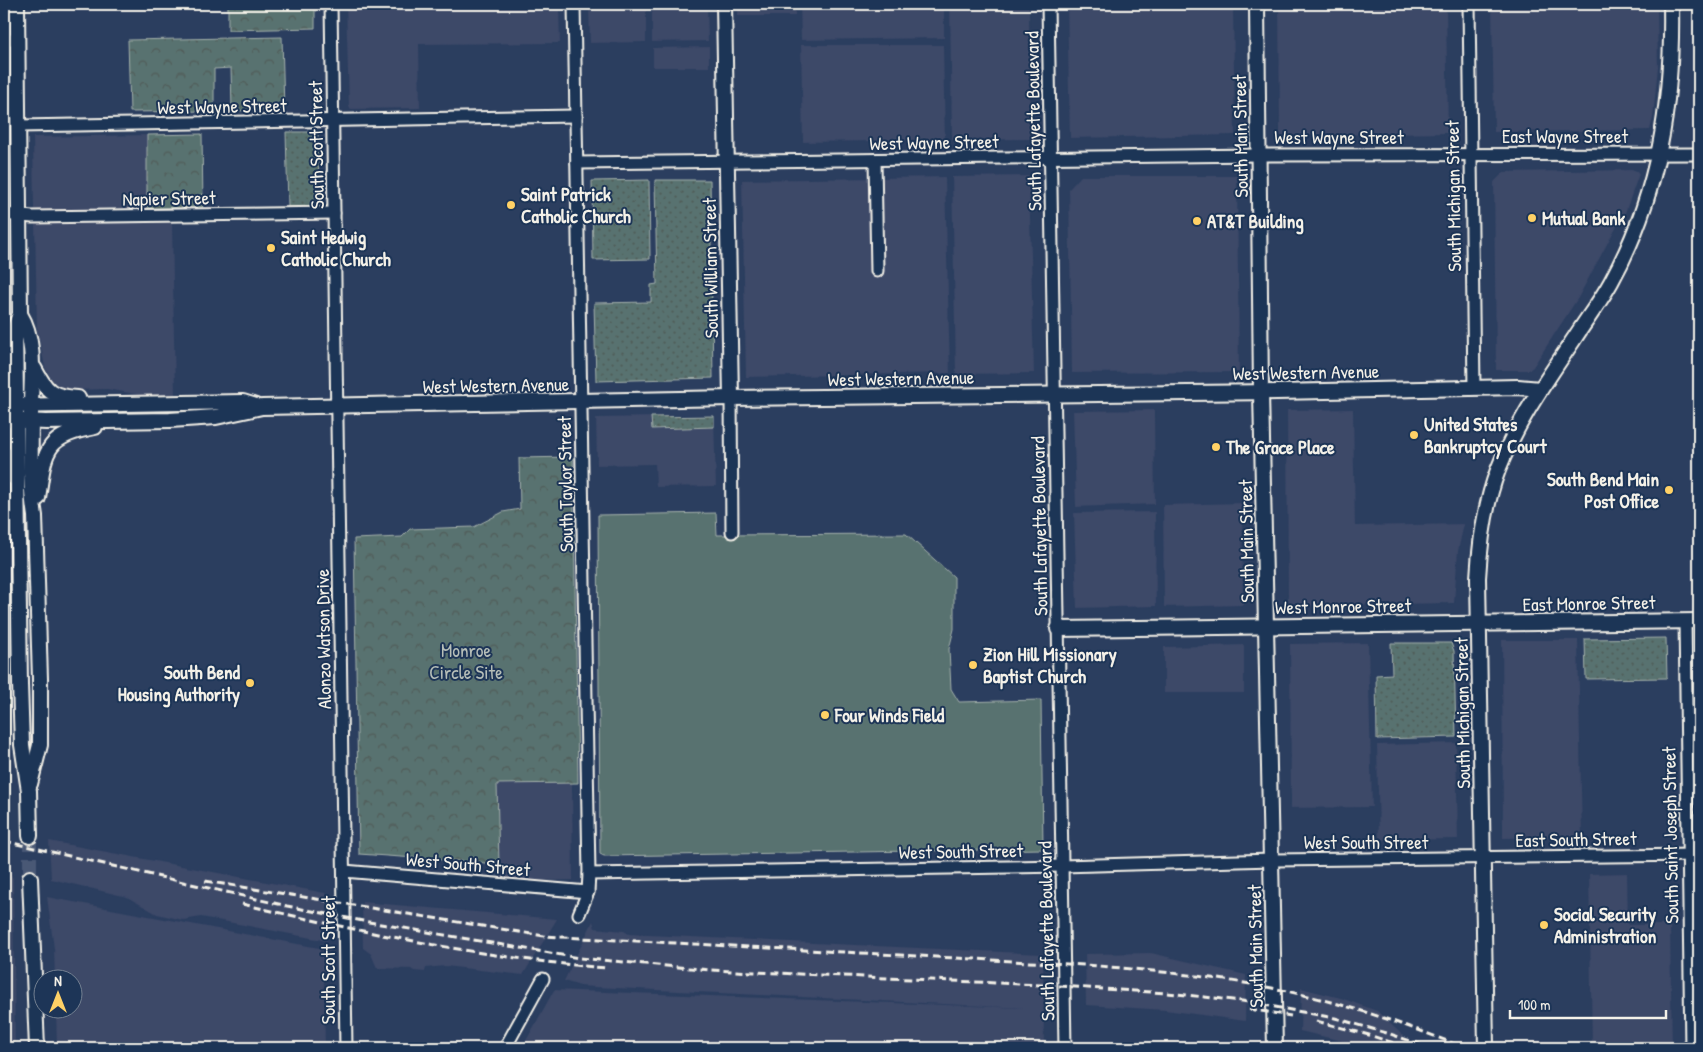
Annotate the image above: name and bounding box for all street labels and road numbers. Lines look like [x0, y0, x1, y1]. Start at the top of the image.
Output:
street label: South Lafayette Boulevard [1018, 30, 1048, 211]
street label: South Main Street [1226, 74, 1254, 198]
street label: South Scott Street [302, 80, 330, 209]
street label: West Wayne Street [157, 92, 287, 120]
street label: South Michigan Street [1439, 120, 1467, 272]
street label: East Wayne Street [1502, 123, 1628, 149]
street label: West Wayne Street [1274, 124, 1404, 150]
street label: West Wayne Street [869, 128, 999, 156]
street label: Napier Street [122, 184, 216, 212]
street label: South William Street [696, 197, 724, 338]
street label: West Western Avenue [1232, 358, 1380, 386]
street label: West Western Avenue [827, 364, 975, 392]
street label: West Western Avenue [422, 371, 570, 399]
street label: South Taylor Street [551, 415, 579, 552]
street label: South Lafayette Boulevard [1024, 435, 1054, 616]
street label: South Main Street [1232, 479, 1260, 603]
street label: Alonzo Watson Drive [309, 568, 337, 709]
street label: East Monroe Street [1522, 589, 1656, 617]
street label: West Monroe Street [1275, 592, 1412, 620]
street label: South Michigan Street [1448, 637, 1476, 789]
street label: South Saint Joseph Street [1655, 746, 1685, 924]
street label: East South Street [1515, 825, 1637, 853]
street label: West South Street [1304, 829, 1429, 855]
street label: West South Street [898, 837, 1024, 865]
street label: South Lafayette Boulevard [1031, 840, 1061, 1021]
street label: West South Street [405, 846, 532, 882]
street label: South Main Street [1241, 884, 1269, 1008]
street label: South Scott Street [315, 895, 341, 1024]

